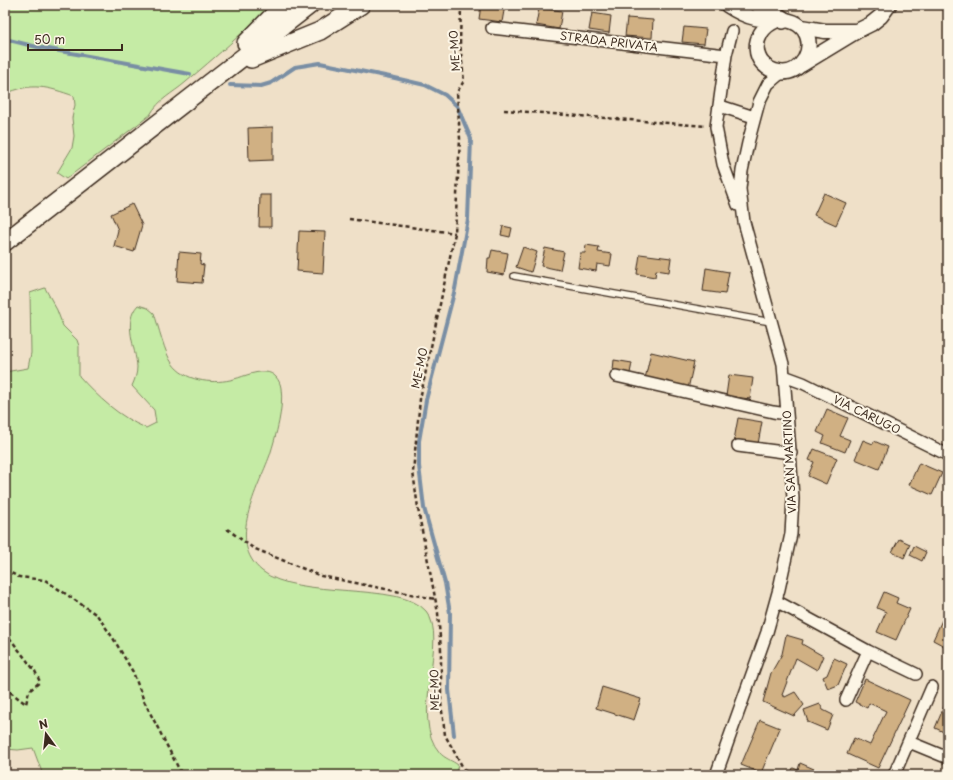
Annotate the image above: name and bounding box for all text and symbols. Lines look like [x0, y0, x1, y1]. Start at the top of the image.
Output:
scale bar [28, 26, 122, 52]
street label: STRADA PRIVATA [559, 27, 659, 55]
text: 50 m [34, 30, 65, 48]
street label: ME-MO [444, 30, 464, 72]
street label: ME-MO [406, 346, 432, 390]
street label: VIA CARUGO [830, 390, 904, 438]
street label: VIA SAN MARTINO [778, 410, 800, 514]
street label: ME-MO [425, 669, 443, 711]
north arrow [26, 714, 66, 754]
text: N [37, 714, 50, 733]

